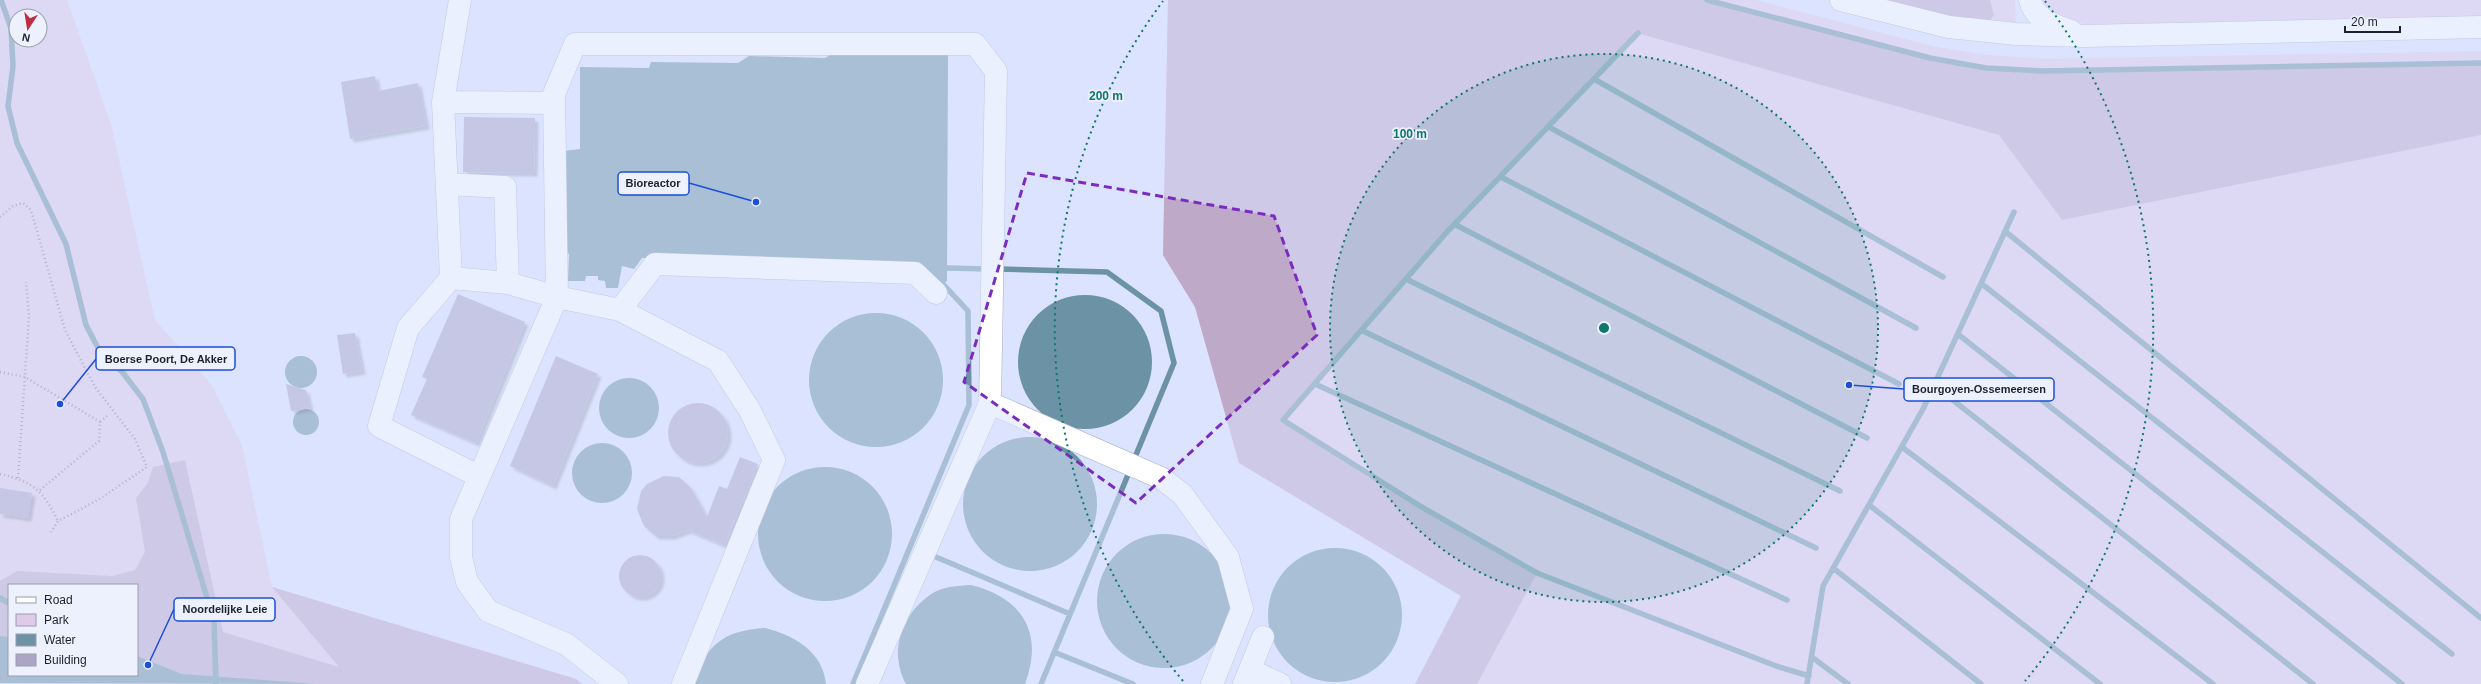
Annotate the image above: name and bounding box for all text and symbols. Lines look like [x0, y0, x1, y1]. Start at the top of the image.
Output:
north arrow [8, 8, 48, 48]
scale bar [2345, 8, 2400, 34]
text: 20 m [2351, 15, 2378, 29]
text: N [21, 31, 31, 44]
text: 200 m [1089, 89, 1123, 103]
text: 100 m [1393, 127, 1427, 141]
callout: Bioreactor [618, 172, 689, 195]
text: Bioreactor [625, 177, 681, 189]
centre of rings [1597, 321, 1611, 335]
callout: Boerse Poort, De Akker [96, 347, 235, 370]
text: Boerse Poort, De Akker [105, 353, 228, 365]
callout: Bourgoyen-Ossemeersen [1904, 378, 2054, 401]
text: Bourgoyen-Ossemeersen [1912, 383, 2046, 395]
legend [8, 584, 138, 676]
text: Road [44, 593, 73, 607]
callout: Noordelijke Leie [174, 598, 275, 621]
text: Noordelijke Leie [183, 603, 267, 615]
text: Park [44, 613, 70, 627]
text: Water [44, 633, 76, 647]
text: Building [44, 653, 87, 667]

